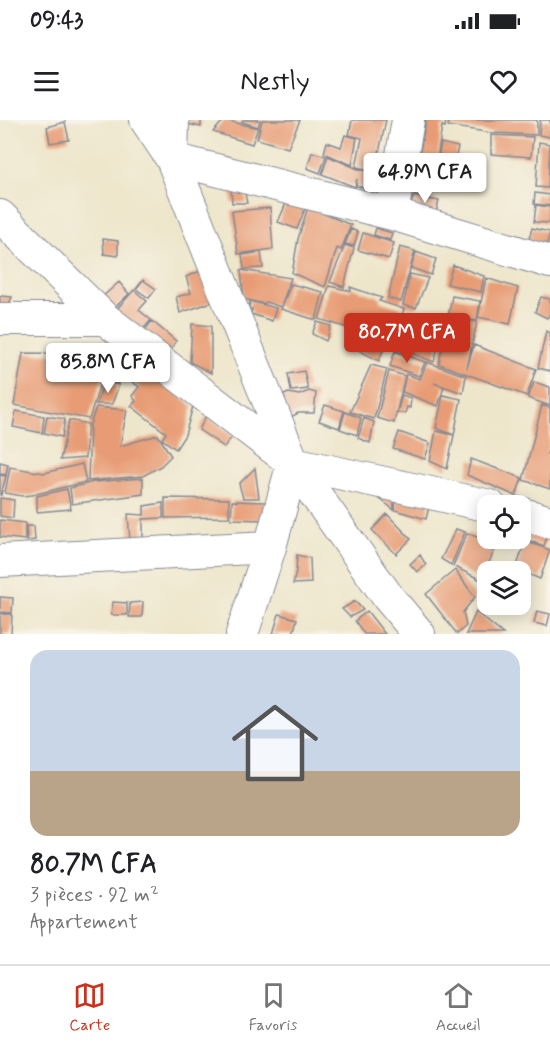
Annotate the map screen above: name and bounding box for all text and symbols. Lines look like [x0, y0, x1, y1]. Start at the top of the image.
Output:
text: 09:43 [30, 7, 83, 35]
text: Nestly [240, 64, 310, 99]
icon: menu [30, 65, 63, 98]
icon: heart [487, 65, 520, 98]
pin: 64.9M CFA [356, 153, 494, 204]
text: 64.9M CFA [377, 159, 473, 186]
pin: 80.7M CFA [338, 313, 476, 364]
text: 80.7M CFA [358, 319, 456, 346]
pin: 85.8M CFA [39, 343, 177, 394]
text: 85.8M CFA [60, 349, 156, 376]
map controls [477, 495, 531, 615]
button: locate [477, 495, 531, 549]
button: layers [477, 561, 531, 615]
icon: home [221, 689, 329, 797]
text: 80.7M CFA [30, 848, 157, 882]
text: 3 pièces · 92 m² [30, 882, 159, 909]
text: Appartement [30, 909, 138, 936]
tab: Carte [69, 979, 110, 1036]
tab: Favoris [249, 979, 297, 1036]
tab: Accueil [436, 979, 481, 1036]

